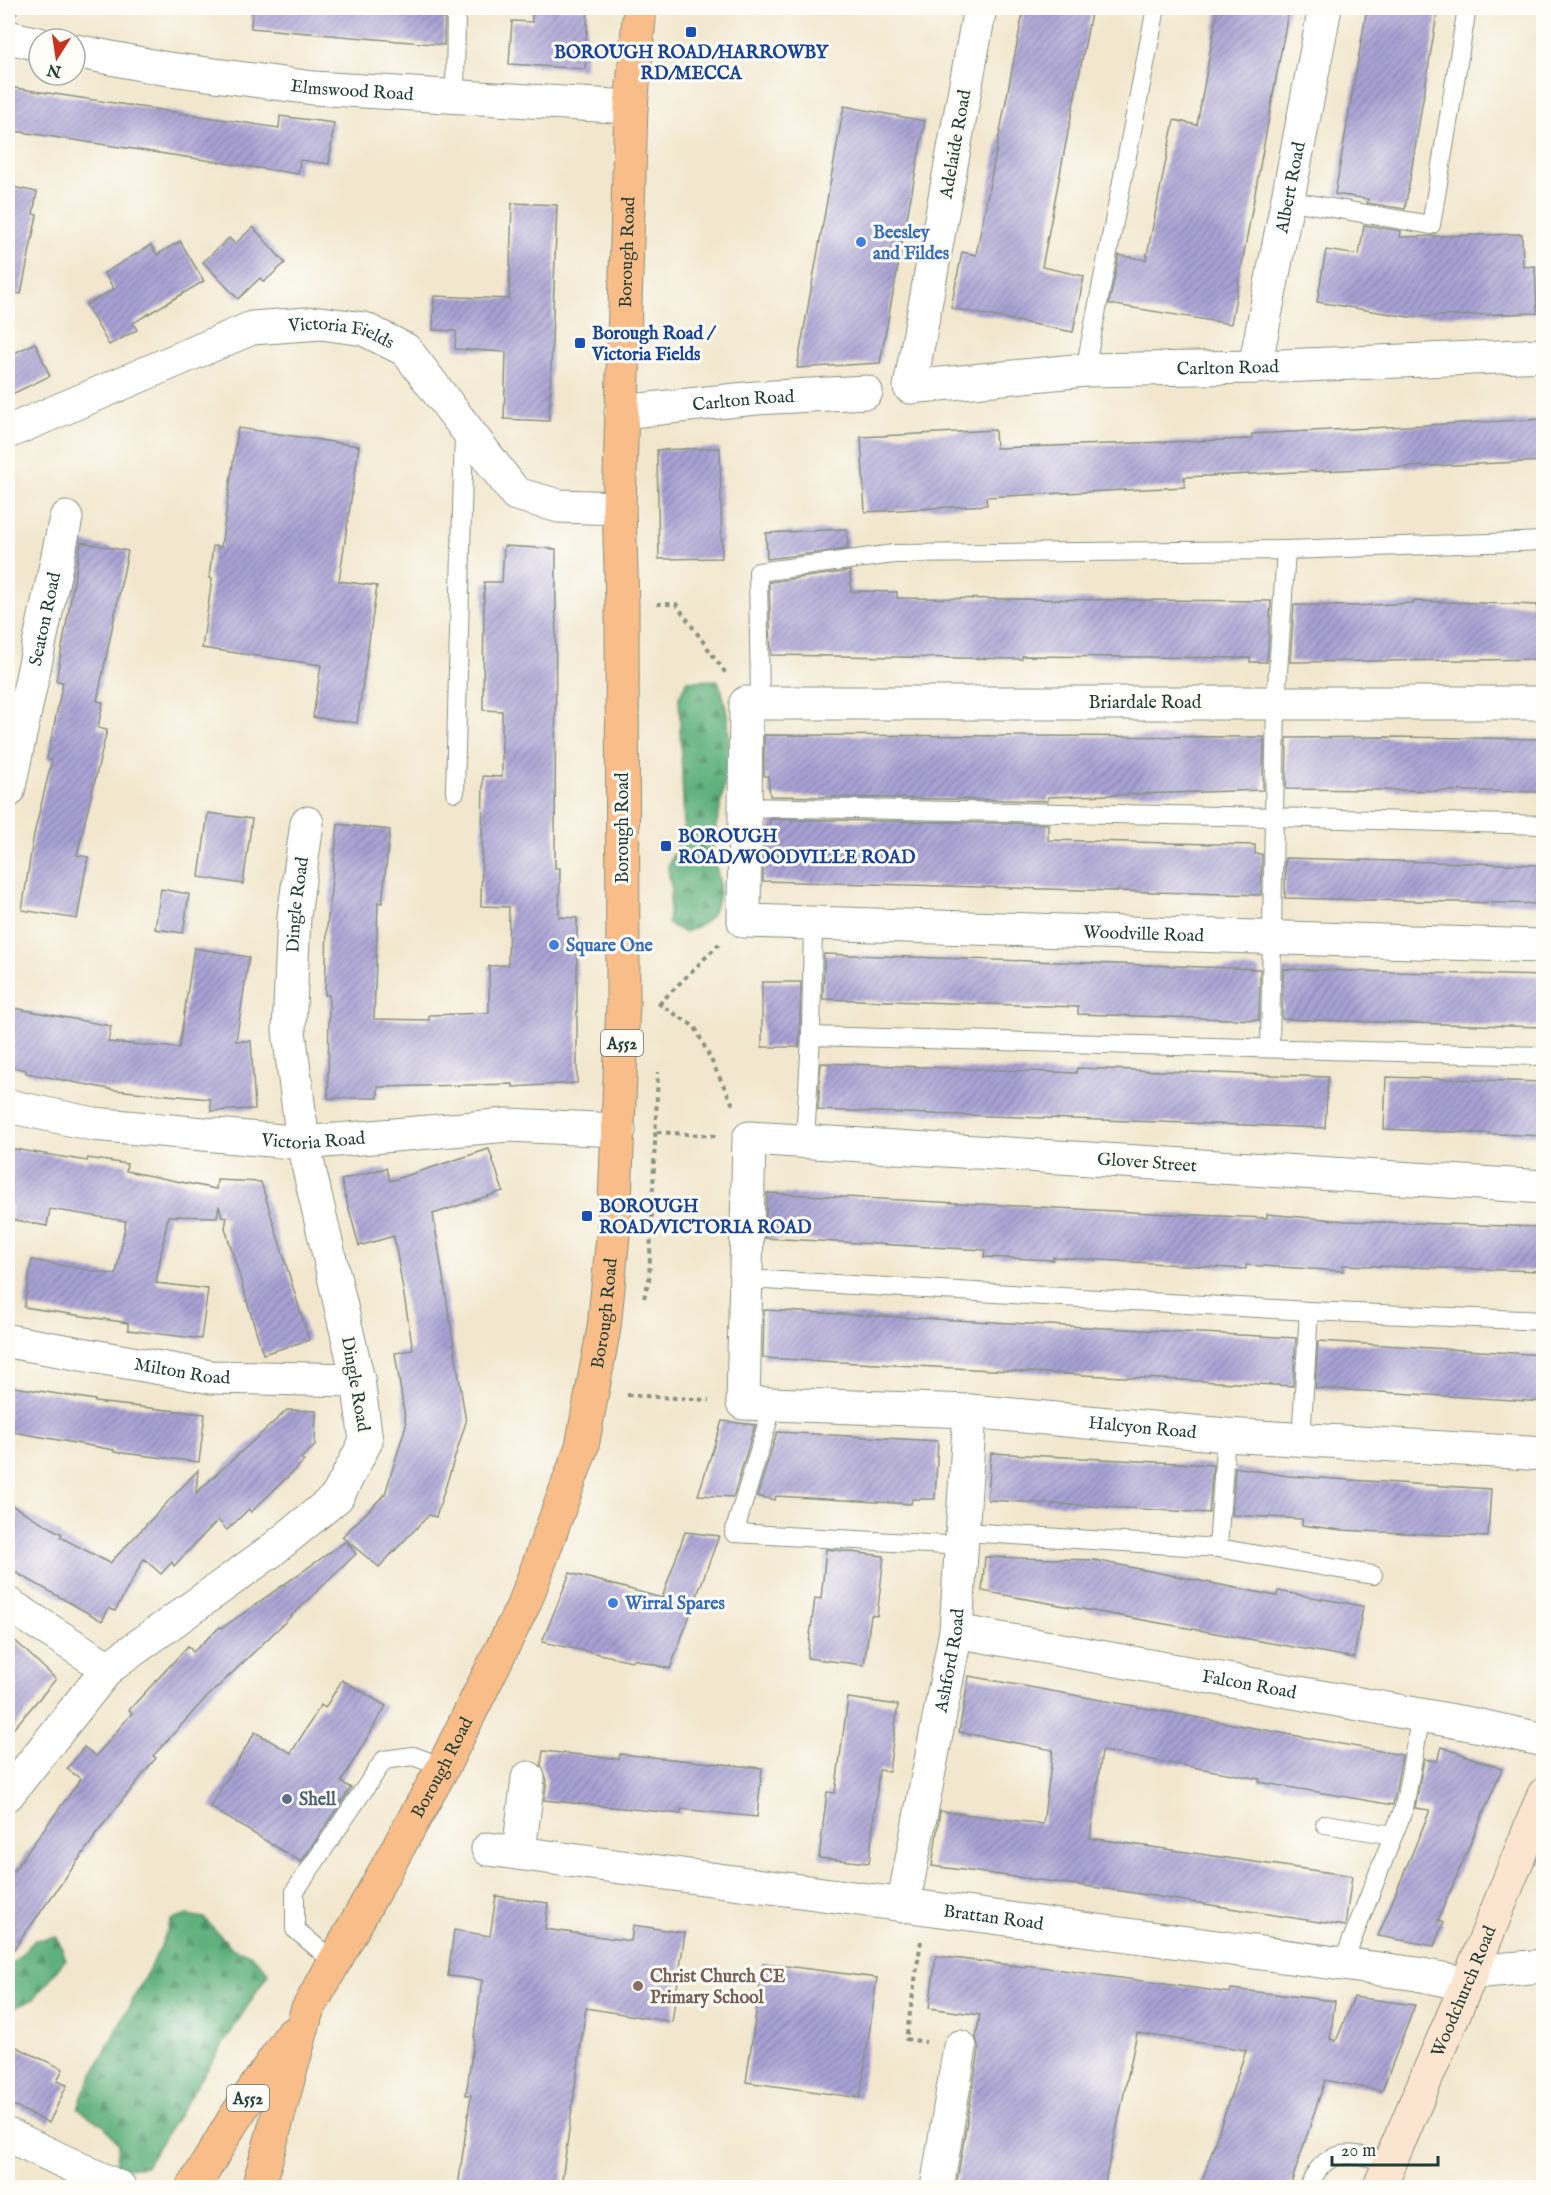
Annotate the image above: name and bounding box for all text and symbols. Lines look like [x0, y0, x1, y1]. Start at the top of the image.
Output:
marker: BOROUGH ROAD/HARROWBY RD/MECCA [684, 25, 698, 39]
north arrow [27, 27, 87, 87]
place label: BOROUGH ROAD/HARROWBY RD/MECCA [554, 42, 830, 86]
text: N [45, 58, 64, 81]
street label: Elmswood Road [289, 75, 414, 107]
street label: Adelaide Road [935, 88, 977, 201]
street label: Albert Road [1271, 140, 1312, 236]
street label: Borough Road [615, 196, 641, 308]
place label: Beesley and Fildes [873, 222, 950, 266]
marker: Beesley and Fildes [854, 235, 868, 249]
street label: Victoria Fields [287, 313, 397, 355]
place label: Borough Road / Victoria Fields [591, 323, 717, 367]
marker: Borough Road / Victoria Fields [573, 336, 587, 350]
street label: Carlton Road [1176, 356, 1280, 381]
street label: Carlton Road [691, 386, 795, 418]
street label: Seaton Road [25, 570, 67, 668]
street label: Briardale Road [1089, 692, 1202, 715]
street label: Borough Road [612, 772, 635, 884]
place label: BOROUGH ROAD/WOODVILLE ROAD [678, 826, 916, 870]
marker: BOROUGH ROAD/WOODVILLE ROAD [659, 839, 673, 853]
street label: Dingle Road [282, 855, 315, 953]
street label: Woodville Road [1083, 922, 1205, 948]
place label: Square One [566, 935, 654, 958]
marker: Square One [547, 938, 561, 952]
road number: A552 [601, 1030, 643, 1056]
street label: Victoria Road [259, 1128, 367, 1156]
street label: Glover Street [1096, 1149, 1198, 1178]
place label: BOROUGH ROAD/VICTORIA ROAD [599, 1196, 812, 1240]
marker: BOROUGH ROAD/VICTORIA ROAD [580, 1209, 594, 1223]
street label: Borough Road [587, 1257, 624, 1371]
street label: Dingle Road [335, 1335, 374, 1434]
street label: Milton Road [132, 1354, 231, 1390]
street label: Halcyon Road [1087, 1412, 1198, 1445]
place label: Wirral Spares [624, 1593, 725, 1616]
marker: Wirral Spares [606, 1596, 620, 1610]
street label: Ashford Road [930, 1608, 970, 1716]
street label: Falcon Road [1200, 1666, 1298, 1705]
street label: Borough Road [407, 1713, 479, 1823]
place label: Shell [299, 1789, 337, 1812]
marker: Shell [280, 1792, 294, 1806]
street label: Brattan Road [942, 1900, 1045, 1937]
street label: Woodchurch Road [1427, 1922, 1503, 2061]
place label: Christ Church CE Primary School [650, 1966, 786, 2010]
marker: Christ Church CE Primary School [631, 1979, 645, 1993]
road number: A552 [227, 2085, 269, 2111]
scale bar [1332, 2129, 1438, 2167]
text: 20 m [1341, 2140, 1376, 2163]

